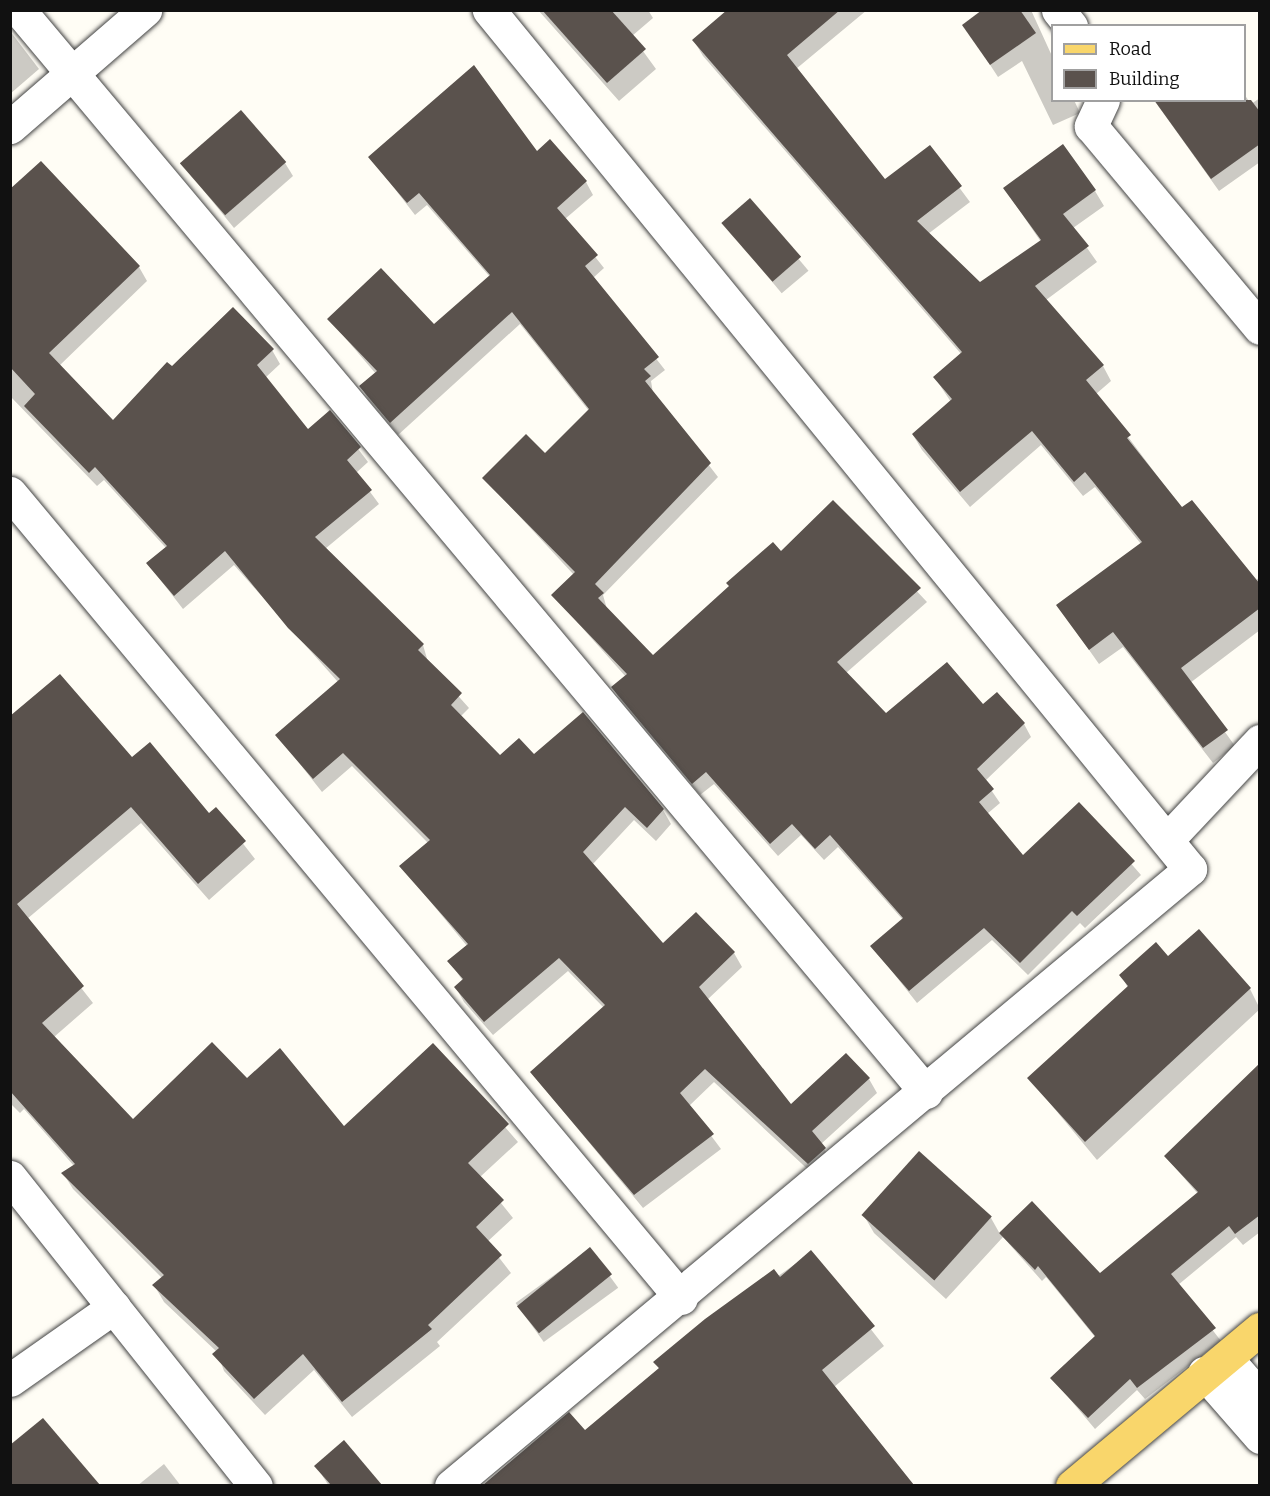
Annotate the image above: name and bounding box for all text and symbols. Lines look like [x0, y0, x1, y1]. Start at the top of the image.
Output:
legend [1051, 24, 1246, 102]
text: Road [1109, 38, 1151, 60]
text: Building [1109, 68, 1180, 90]

